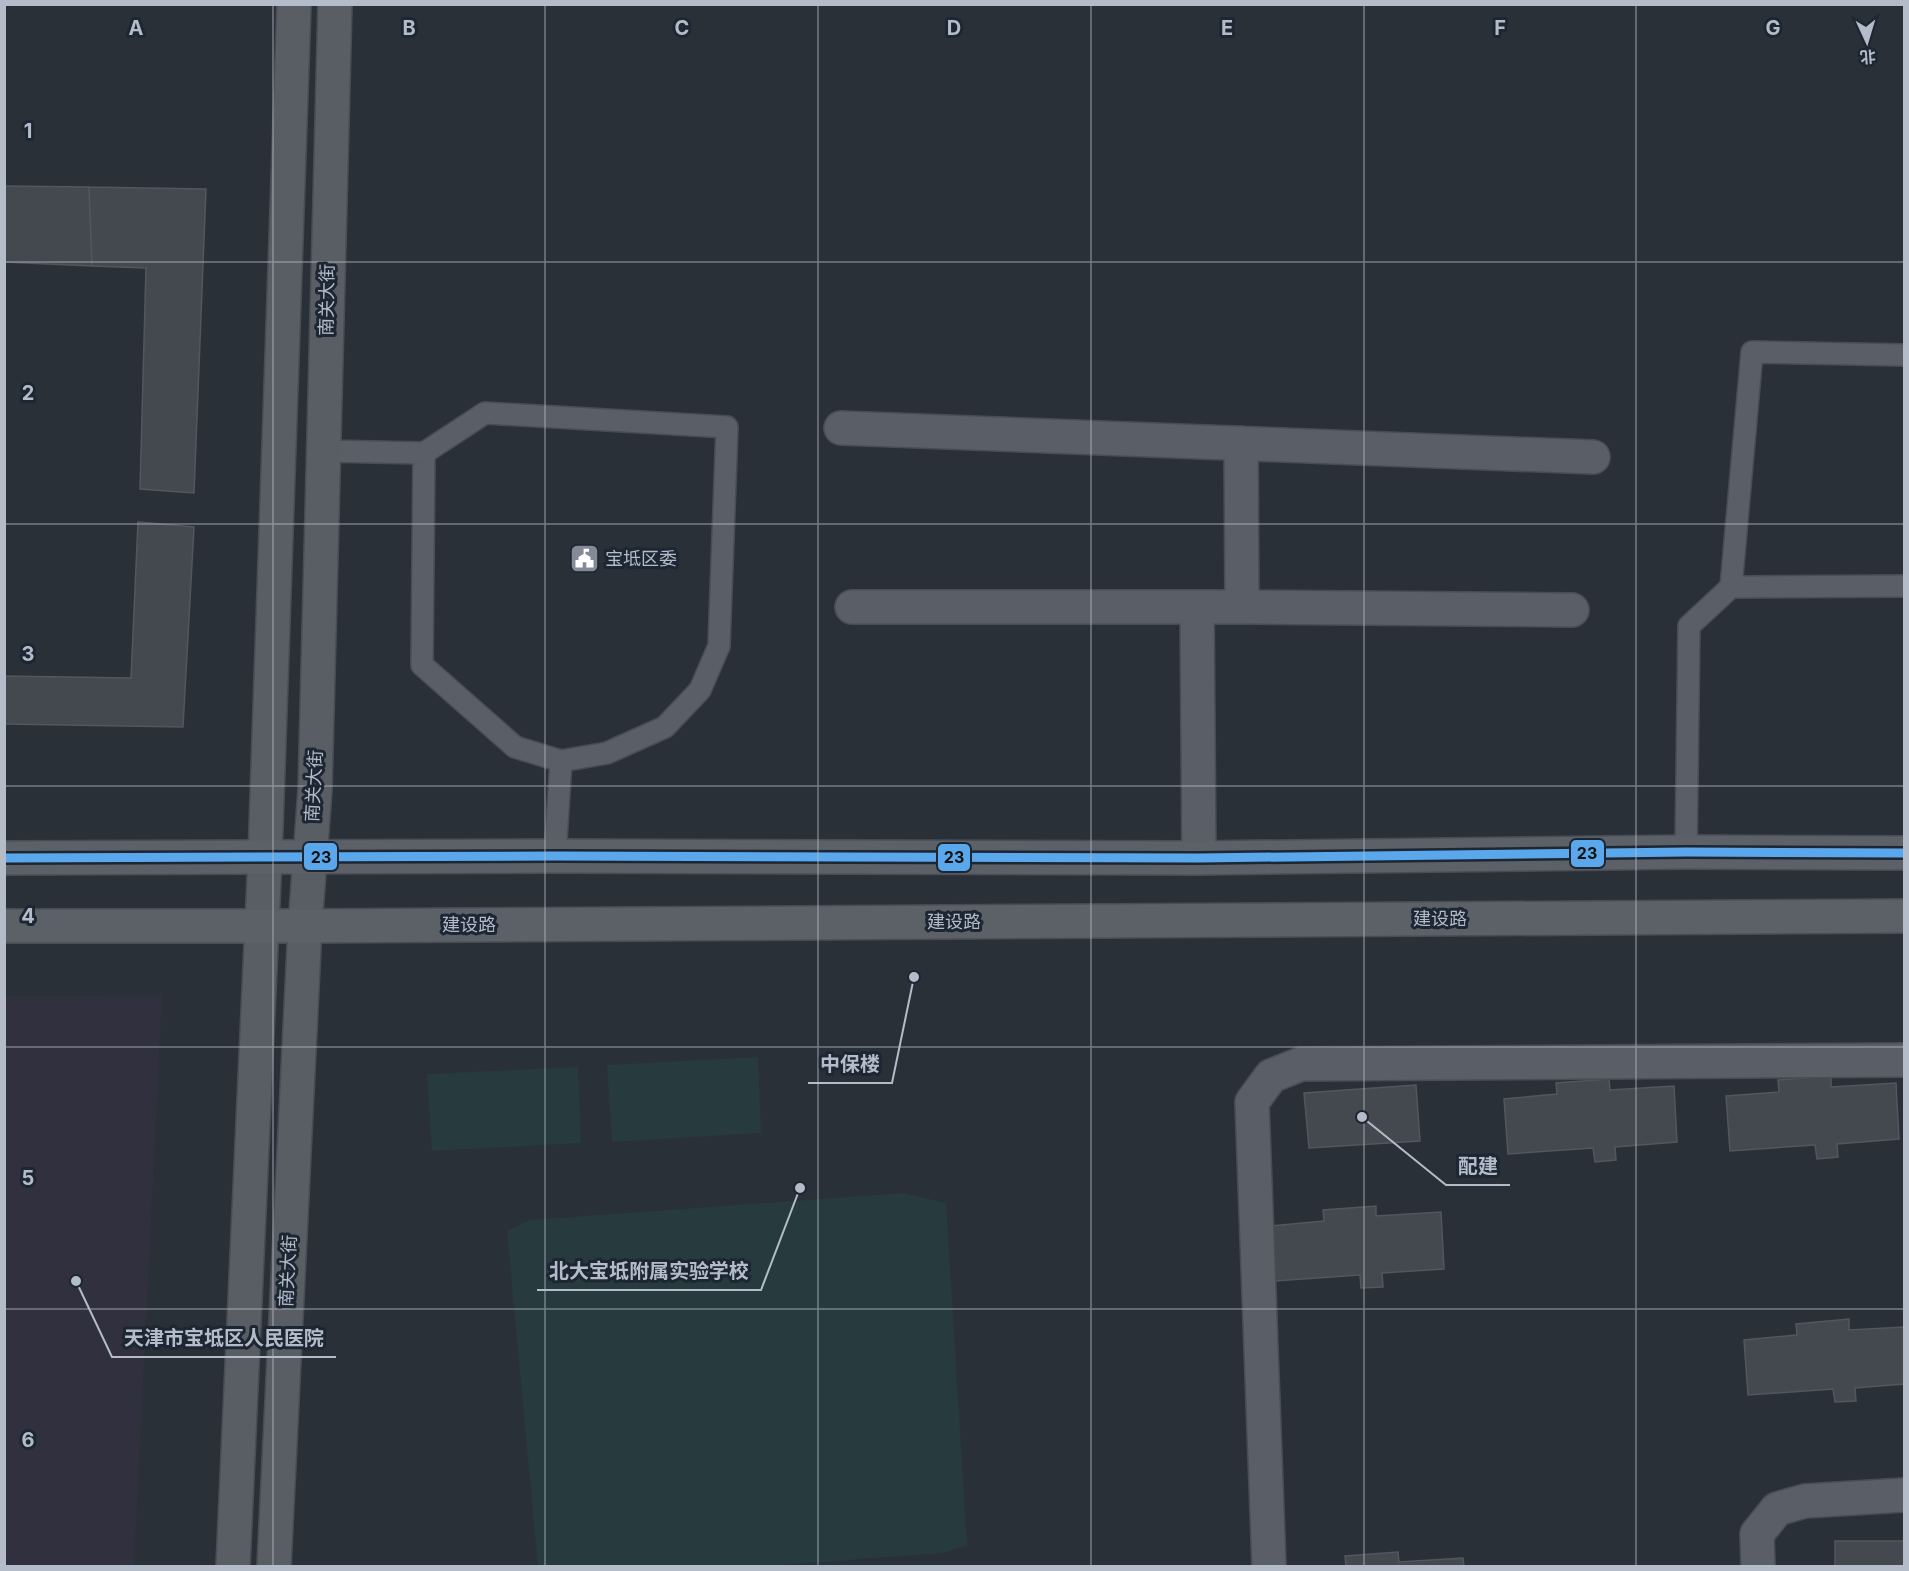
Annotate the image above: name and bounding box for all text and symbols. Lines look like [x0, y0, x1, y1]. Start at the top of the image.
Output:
north arrow [1837, 12, 1897, 72]
text: A [129, 16, 144, 40]
text: B [402, 16, 416, 40]
text: C [675, 16, 689, 40]
text: D [947, 16, 961, 40]
text: E [1221, 16, 1233, 40]
text: F [1494, 16, 1506, 40]
text: G [1765, 16, 1781, 40]
text: 北 [1859, 46, 1877, 67]
text: 1 [24, 119, 32, 143]
street label: 南关大街 [315, 264, 338, 336]
text: 2 [22, 381, 34, 405]
public building icon: 宝坻区委 [568, 543, 600, 575]
place label: 宝坻区委 [605, 548, 677, 569]
text: 3 [22, 642, 34, 666]
street label: 南关大街 [301, 749, 326, 822]
line badge: 23 [1570, 839, 1605, 868]
line badge: 23 [303, 842, 338, 871]
line badge: 23 [937, 843, 971, 872]
text: 23 [1577, 843, 1597, 863]
text: 23 [311, 847, 331, 867]
text: 23 [944, 847, 964, 867]
text: 4 [21, 904, 35, 928]
street label: 建设路 [1413, 908, 1467, 929]
street label: 建设路 [927, 911, 981, 932]
street label: 建设路 [442, 914, 496, 935]
callout: 中保楼 [808, 1045, 892, 1083]
text: 中保楼 [820, 1052, 880, 1076]
callout: 配建 [1446, 1147, 1510, 1185]
text: 配建 [1458, 1154, 1498, 1178]
text: 5 [22, 1166, 34, 1190]
street label: 南关大街 [275, 1234, 300, 1307]
callout: 北大宝坻附属实验学校 [537, 1252, 761, 1290]
text: 北大宝坻附属实验学校 [549, 1259, 749, 1283]
callout: 天津市宝坻区人民医院 [112, 1319, 336, 1357]
text: 天津市宝坻区人民医院 [124, 1326, 324, 1350]
text: 6 [22, 1428, 35, 1452]

